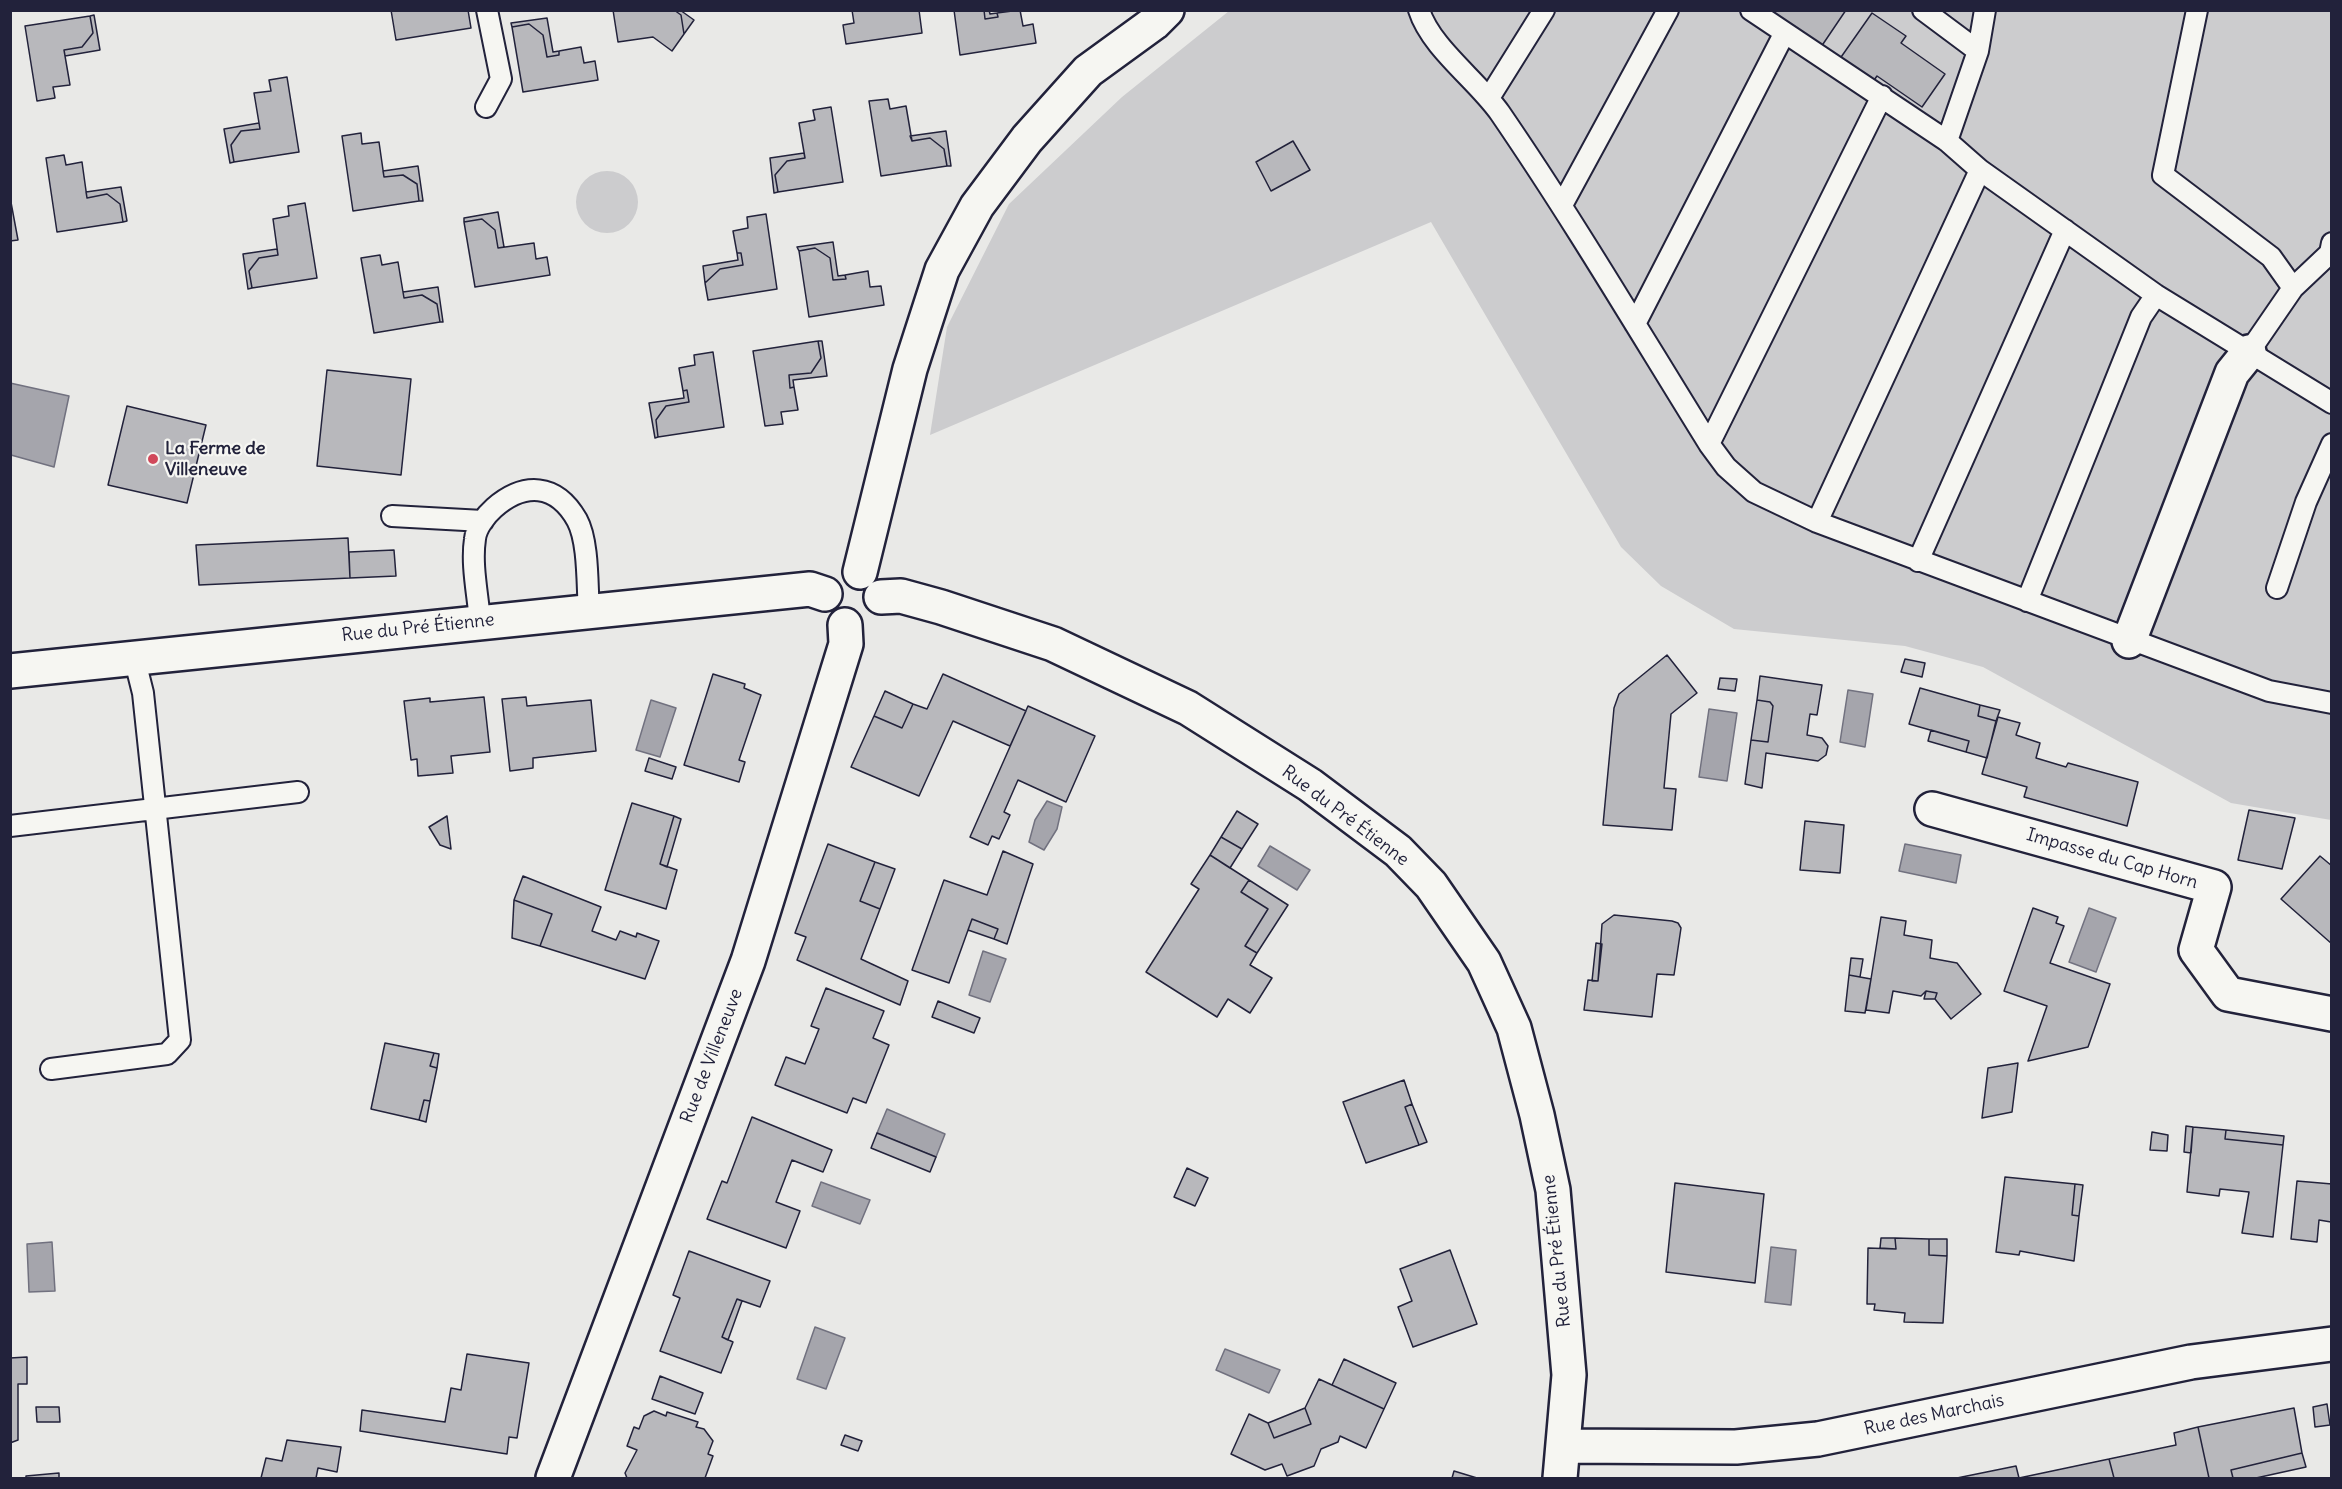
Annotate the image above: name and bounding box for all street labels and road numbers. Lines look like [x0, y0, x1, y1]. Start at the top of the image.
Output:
street label: Rue du Pré Étienne [341, 609, 495, 647]
street label: Rue du Pré Étienne [1277, 761, 1413, 871]
street label: Impasse du Cap Horn [2024, 824, 2200, 894]
street label: Rue de Villeneuve [676, 986, 748, 1126]
street label: Rue du Pré Étienne [1538, 1174, 1576, 1328]
street label: Rue des Marchais [1862, 1390, 2006, 1440]

